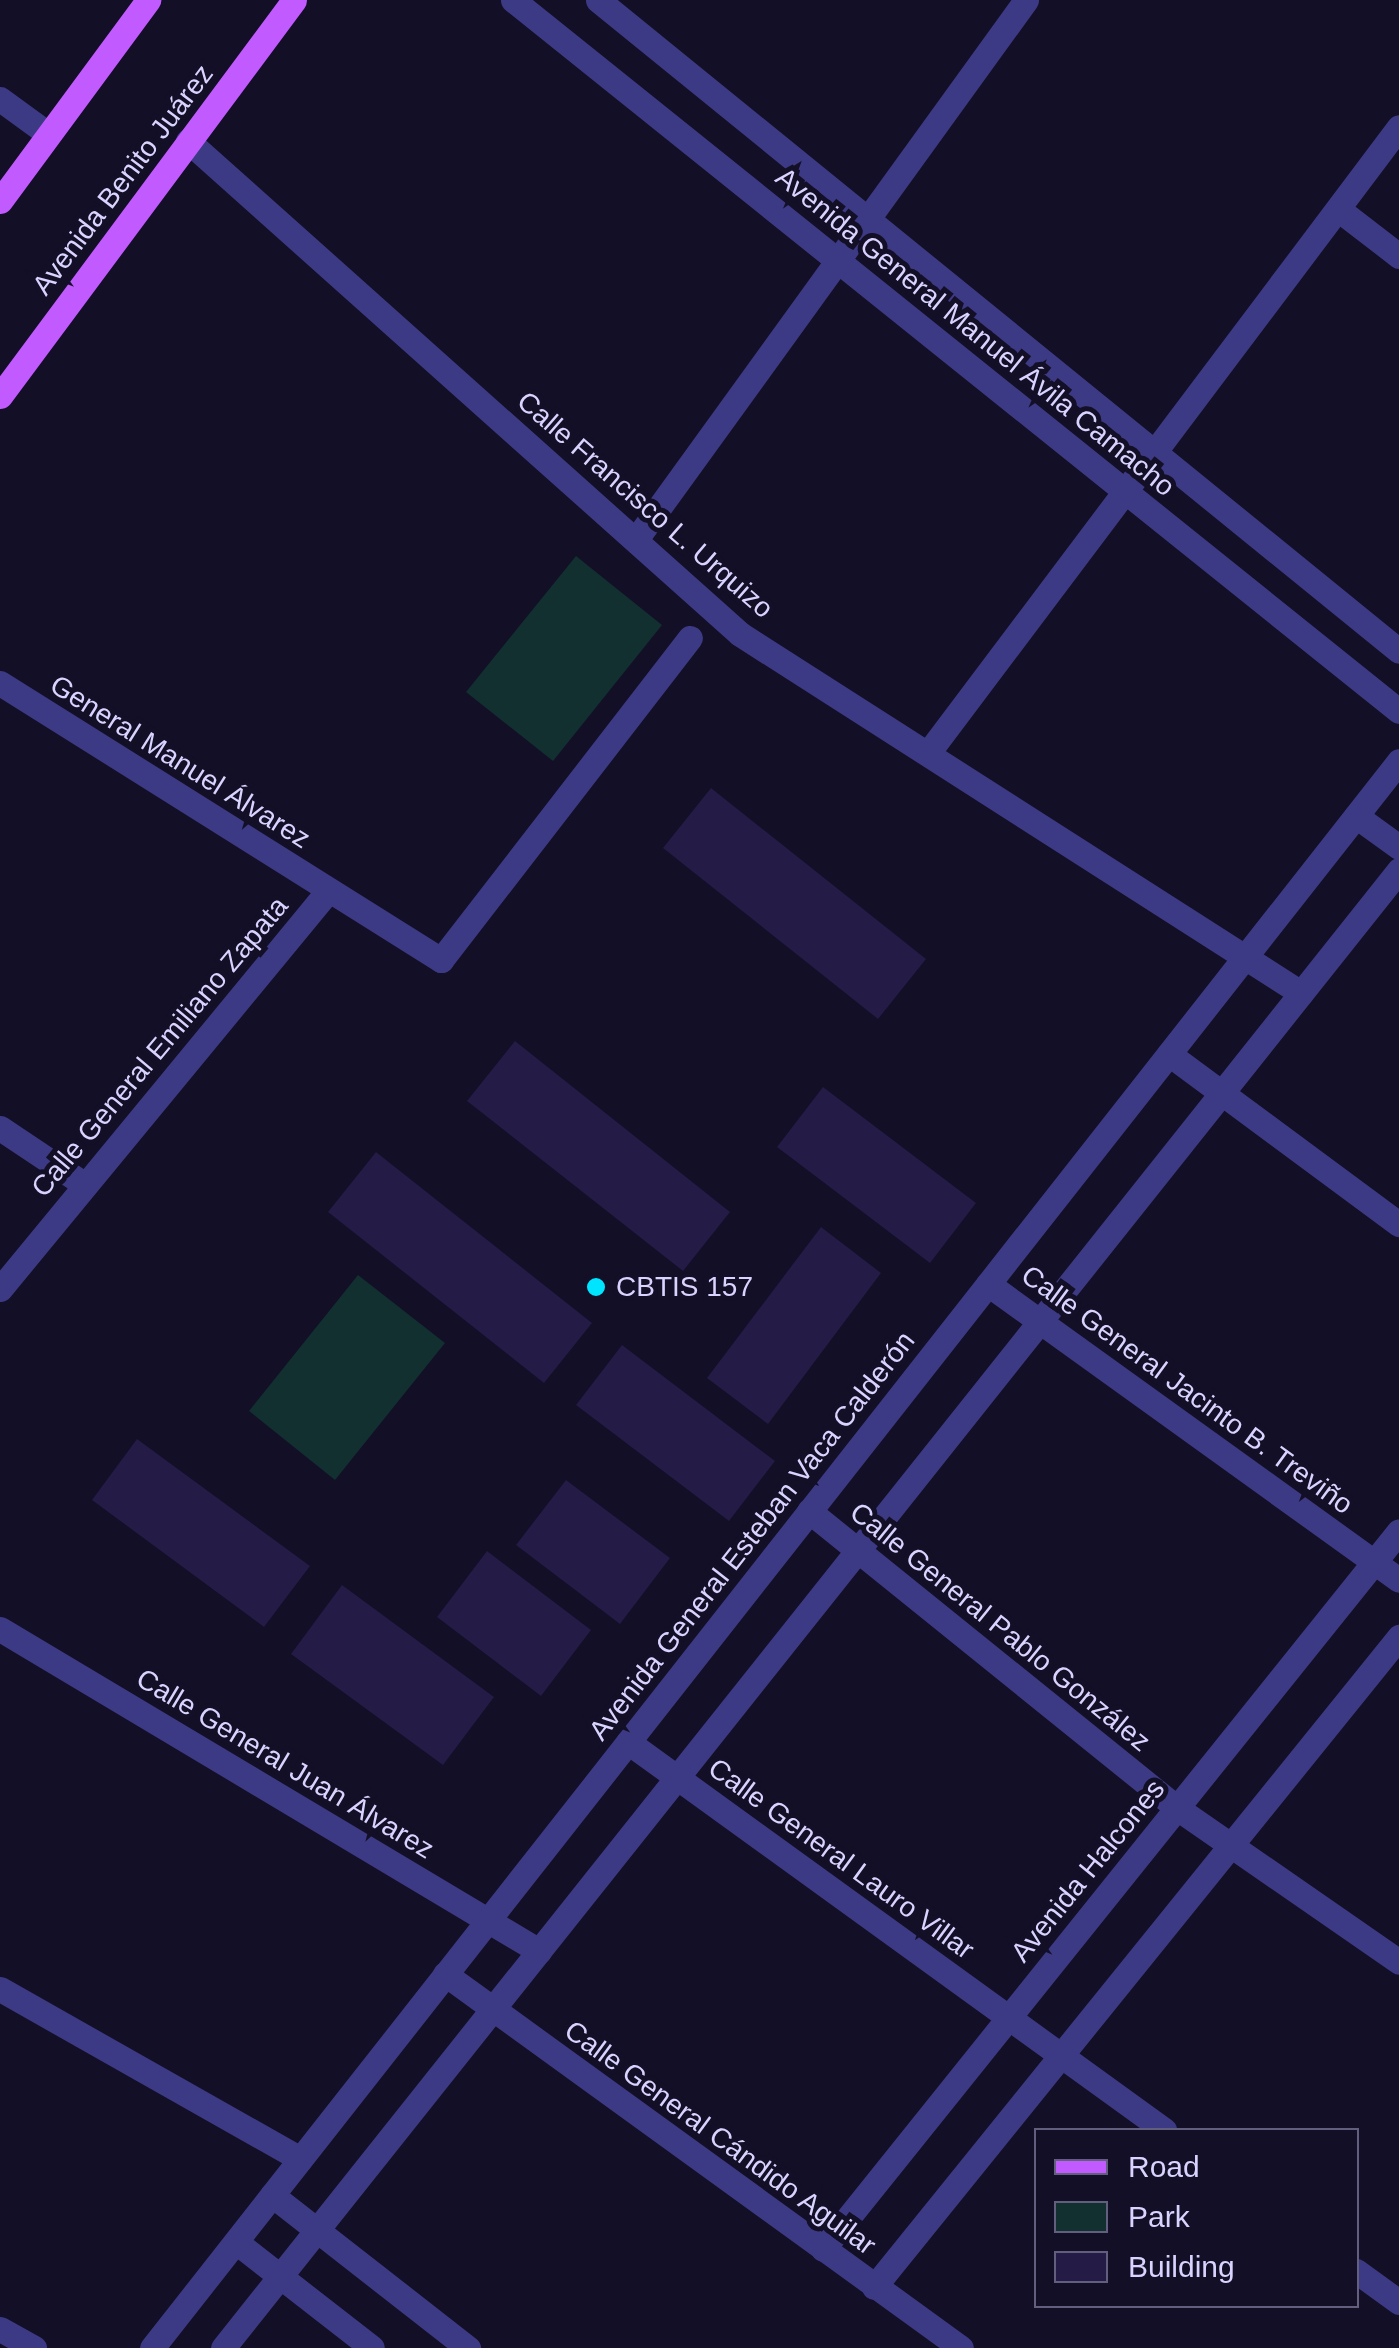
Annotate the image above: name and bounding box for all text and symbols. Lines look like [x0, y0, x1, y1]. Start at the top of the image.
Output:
street label: Avenida Benito Juárez [25, 58, 221, 302]
street label: Avenida General Manuel Ávila Camacho [769, 160, 1181, 504]
street label: Calle Francisco L. Urquizo [510, 385, 780, 625]
street label: General Manuel Álvarez [44, 668, 316, 856]
street label: Calle General Emiliano Zapata [25, 890, 295, 1204]
street label: Calle General Jacinto B. Treviño [1014, 1258, 1360, 1522]
place label: CBTIS 157 [616, 1270, 753, 1304]
marker: CBTIS 157 [585, 1276, 607, 1298]
street label: Avenida General Esteban Vaca Calderón [582, 1325, 922, 1747]
street label: Calle General Pablo González [843, 1495, 1157, 1759]
street label: Calle General Juan Álvarez [130, 1662, 440, 1866]
street label: Calle General Lauro Villar [702, 1751, 980, 1967]
street label: Avenida Halcones [1004, 1773, 1172, 1969]
street label: Calle General Cándido Aguilar [557, 2013, 883, 2263]
legend [1034, 2128, 1359, 2308]
text: Road [1128, 2150, 1200, 2183]
text: Park [1128, 2200, 1190, 2233]
text: Building [1128, 2250, 1235, 2283]

